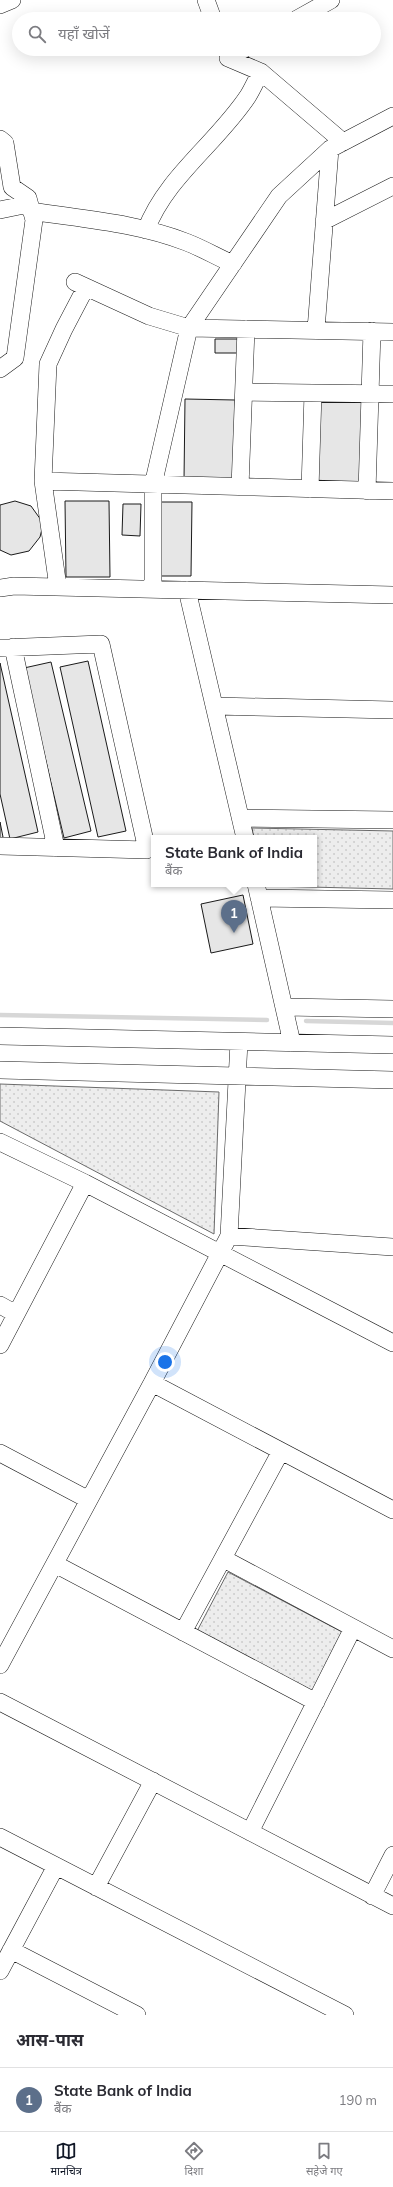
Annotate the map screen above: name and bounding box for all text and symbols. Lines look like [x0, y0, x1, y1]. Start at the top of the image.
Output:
search box [12, 12, 381, 56]
icon: search [26, 23, 48, 45]
text: यहाँ खोजें [58, 24, 110, 43]
popup [151, 835, 317, 887]
text: State Bank of India [165, 843, 303, 862]
text: बैंक [165, 862, 182, 878]
pin: 1 [221, 900, 247, 933]
your location [155, 1352, 175, 1372]
text: आस-पास [16, 2029, 83, 2050]
text: State Bank of India [54, 2081, 192, 2100]
text: 1 [25, 2092, 33, 2108]
text: 190 m [339, 2092, 377, 2108]
text: बैंक [54, 2100, 71, 2116]
tab: मानचित्र [50, 2140, 82, 2179]
tab: दिशा [183, 2140, 205, 2179]
tab: सहेजे गए [306, 2140, 343, 2179]

